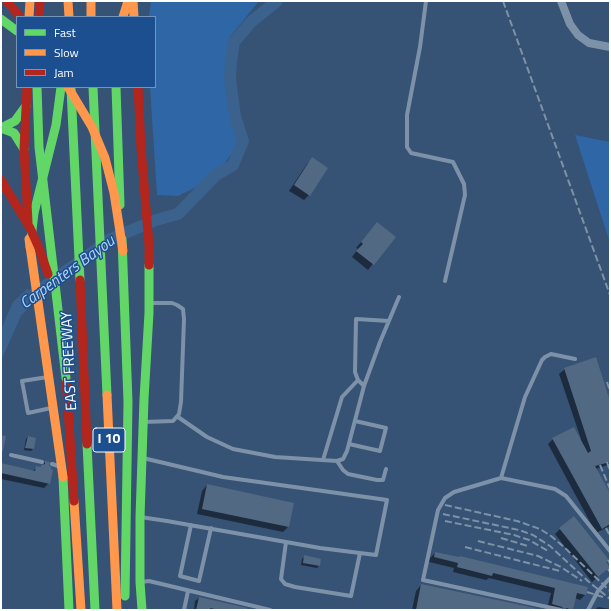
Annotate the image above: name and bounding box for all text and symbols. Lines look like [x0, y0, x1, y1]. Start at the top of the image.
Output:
legend [16, 16, 156, 88]
text: Fast [54, 23, 76, 42]
text: Slow [54, 43, 79, 62]
text: Jam [54, 63, 74, 82]
water label: Carpenters Bayou [17, 232, 119, 314]
street label: EAST FREEWAY [58, 311, 82, 411]
road number: I 10 [93, 428, 125, 452]

